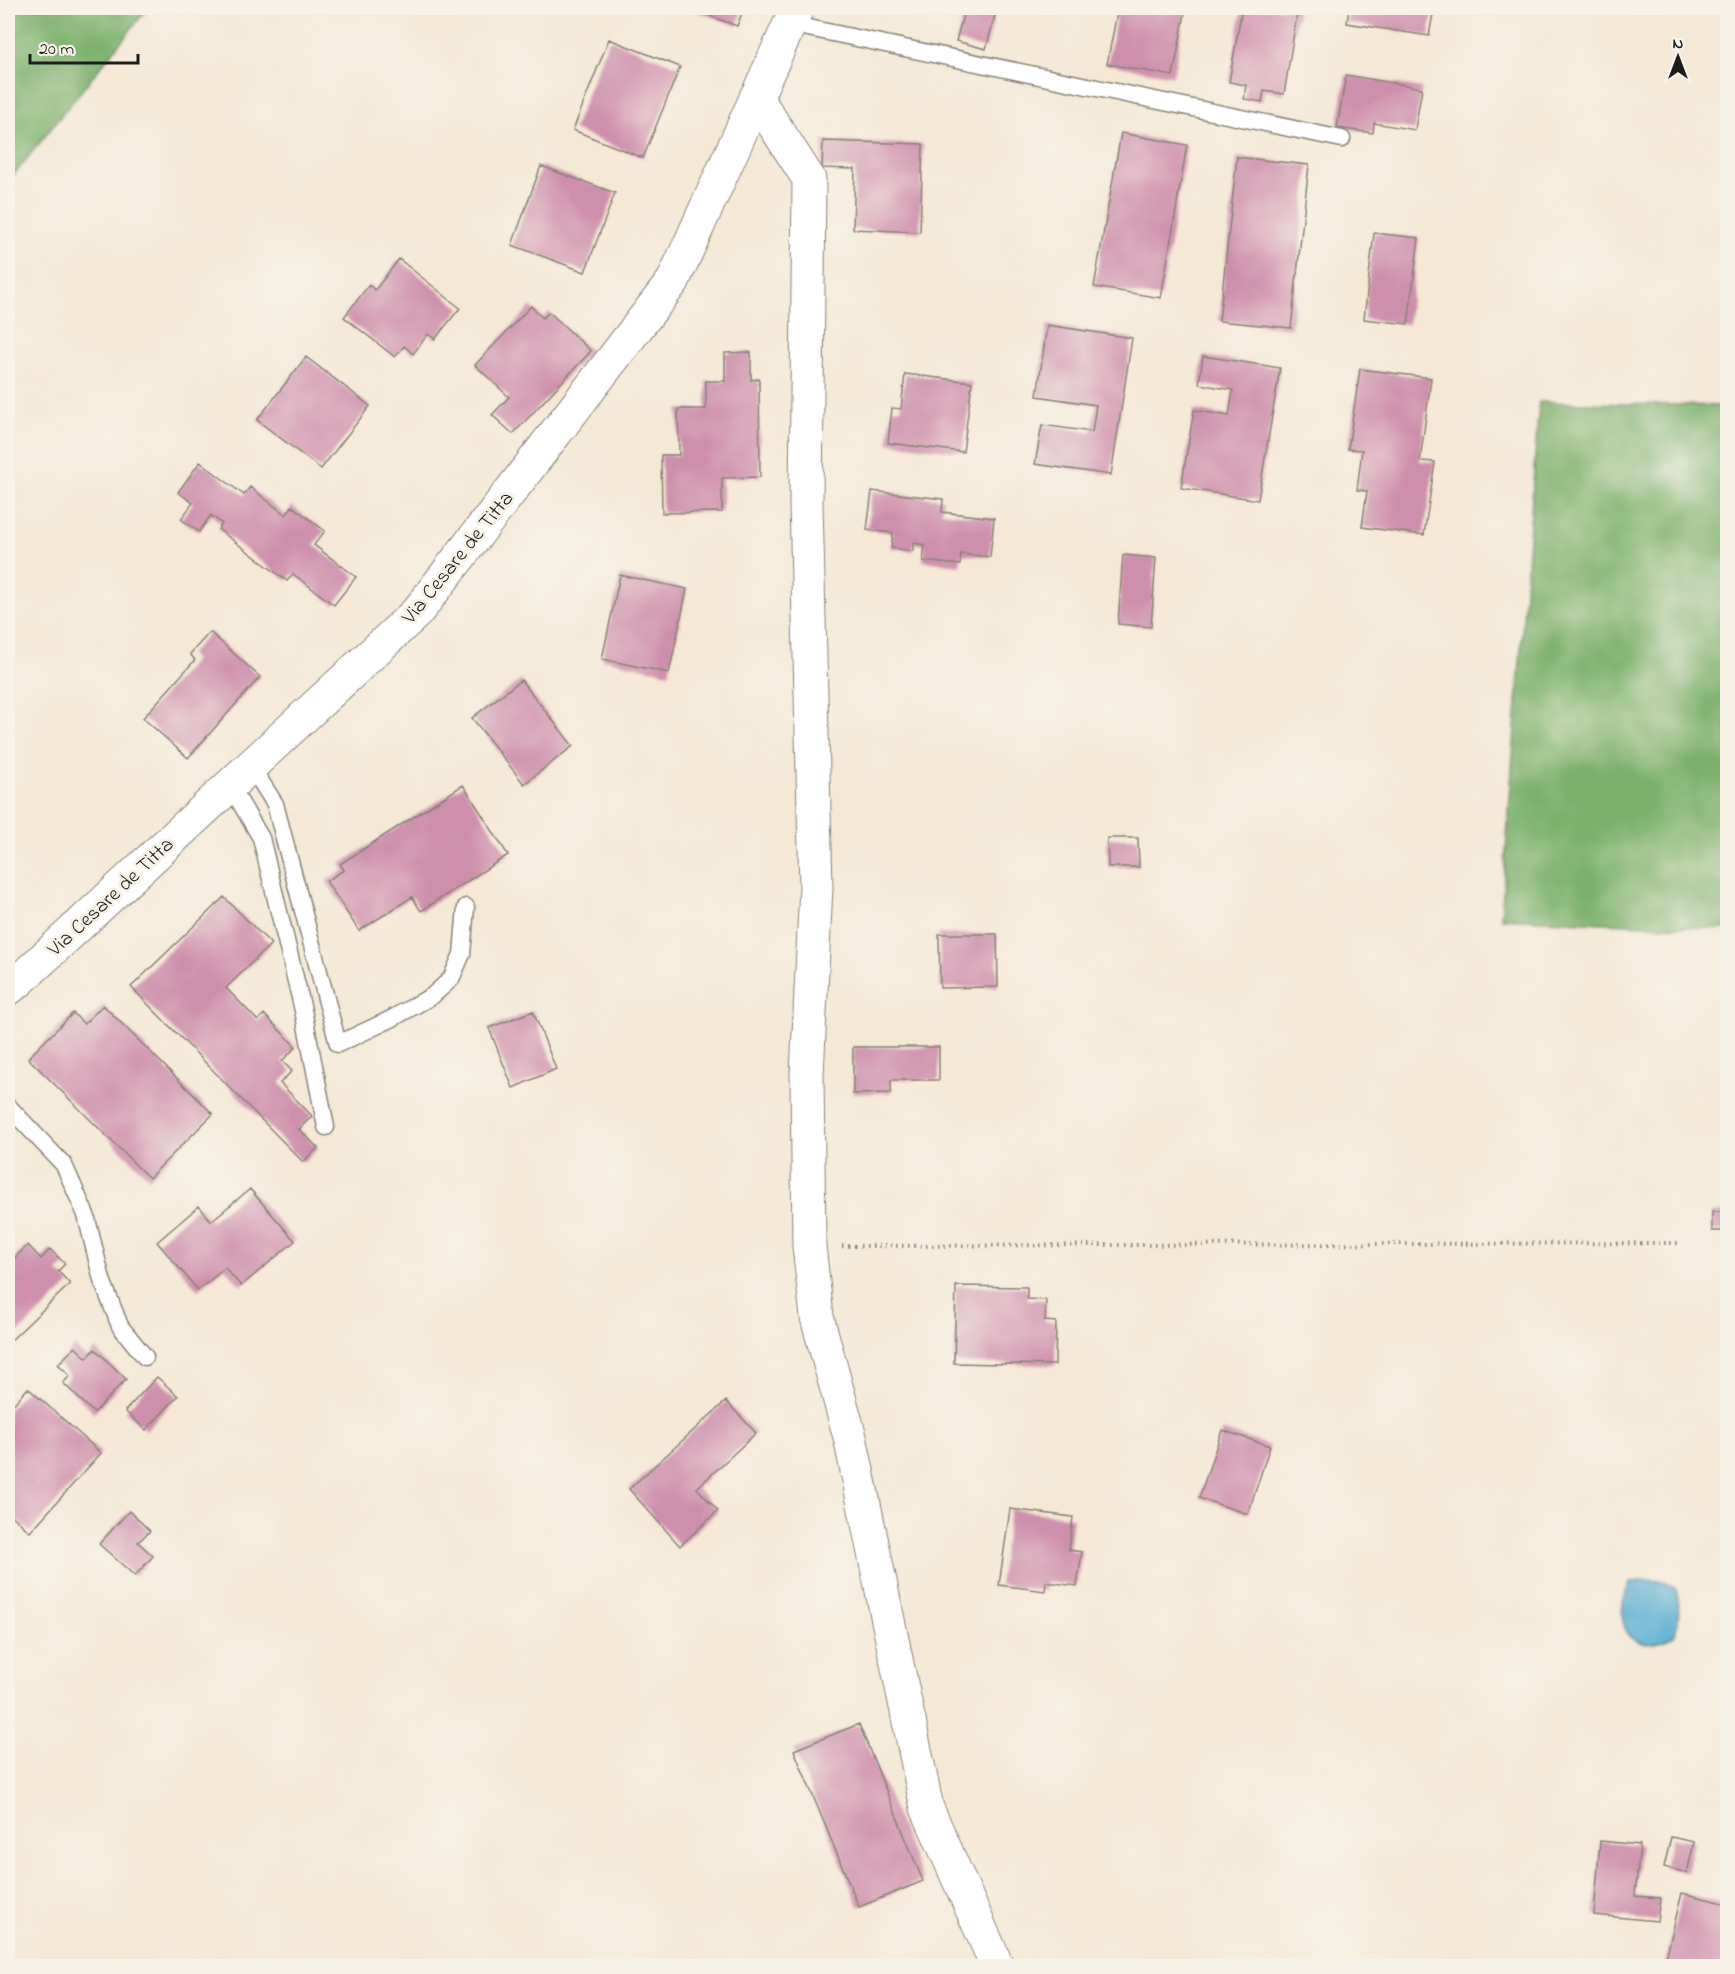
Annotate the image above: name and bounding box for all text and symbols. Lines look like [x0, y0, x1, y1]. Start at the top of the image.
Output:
scale bar [30, 27, 138, 65]
north arrow [1648, 27, 1708, 87]
text: N [1673, 32, 1684, 56]
text: 20 m [39, 37, 74, 63]
street label: Via Cesare de Titta [395, 485, 522, 632]
street label: Via Cesare de Titta [41, 831, 181, 965]

